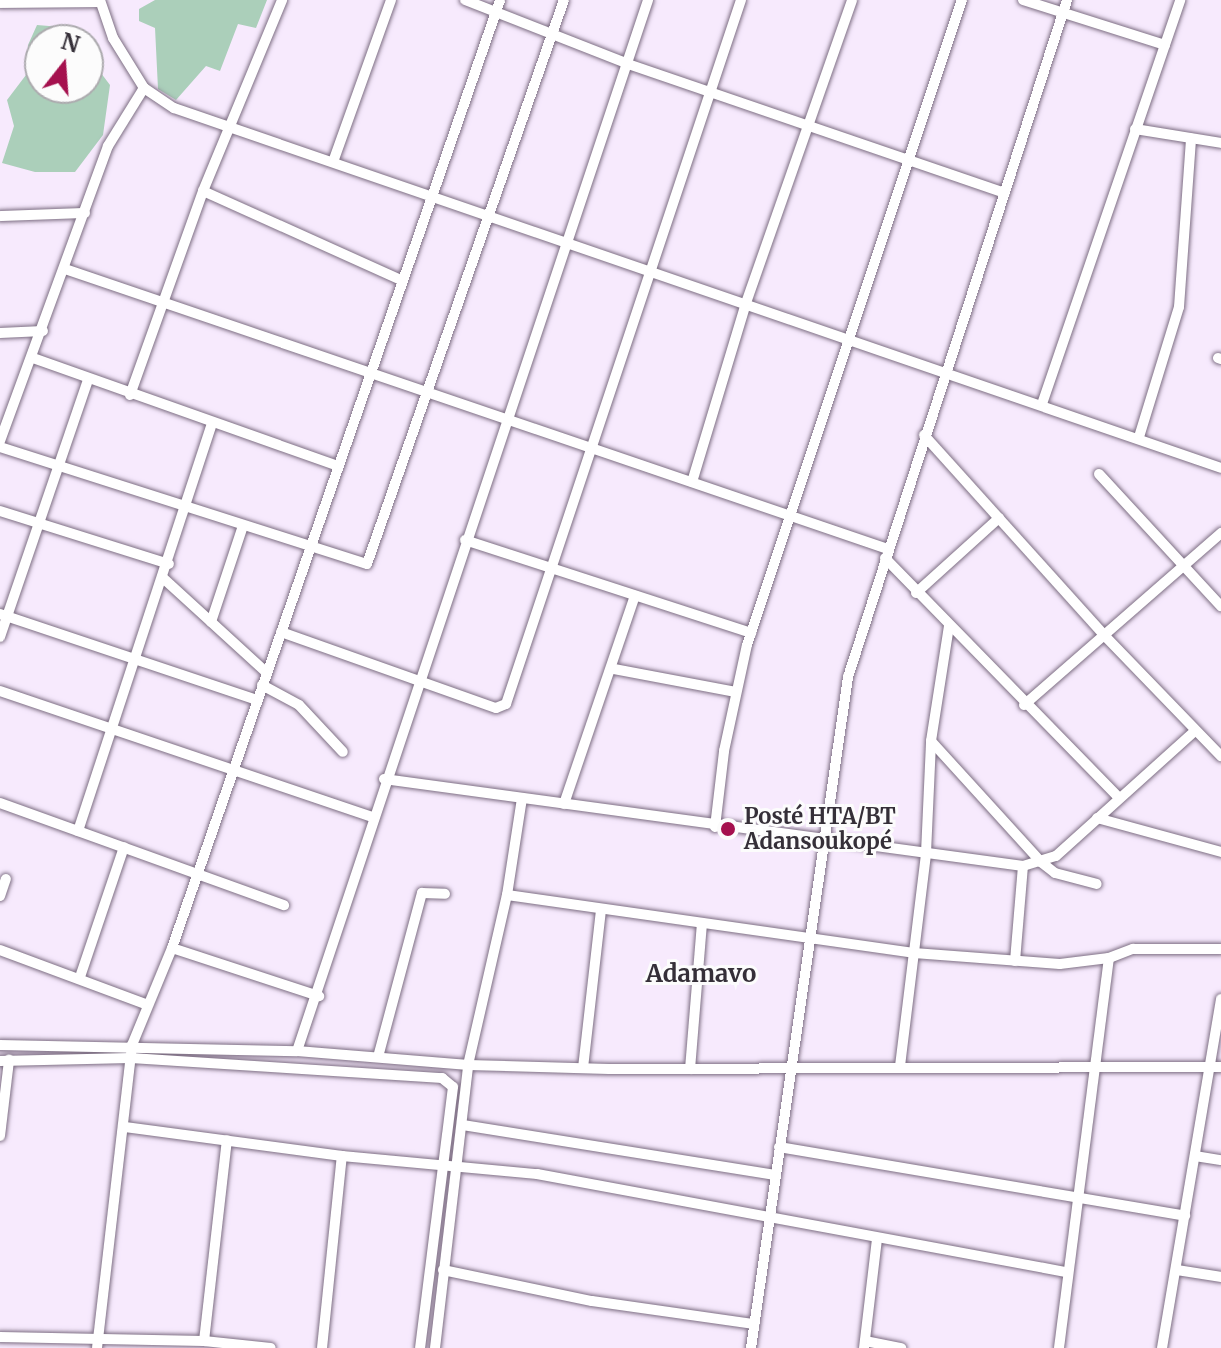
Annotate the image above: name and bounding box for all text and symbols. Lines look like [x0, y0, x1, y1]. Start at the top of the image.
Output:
north arrow [24, 24, 104, 104]
text: N [58, 27, 83, 59]
place label: Posté HTA/BT Adansoukopé [744, 803, 896, 854]
marker: Posté HTA/BT Adansoukopé [719, 820, 737, 838]
district label: Adamavo [646, 960, 756, 988]

